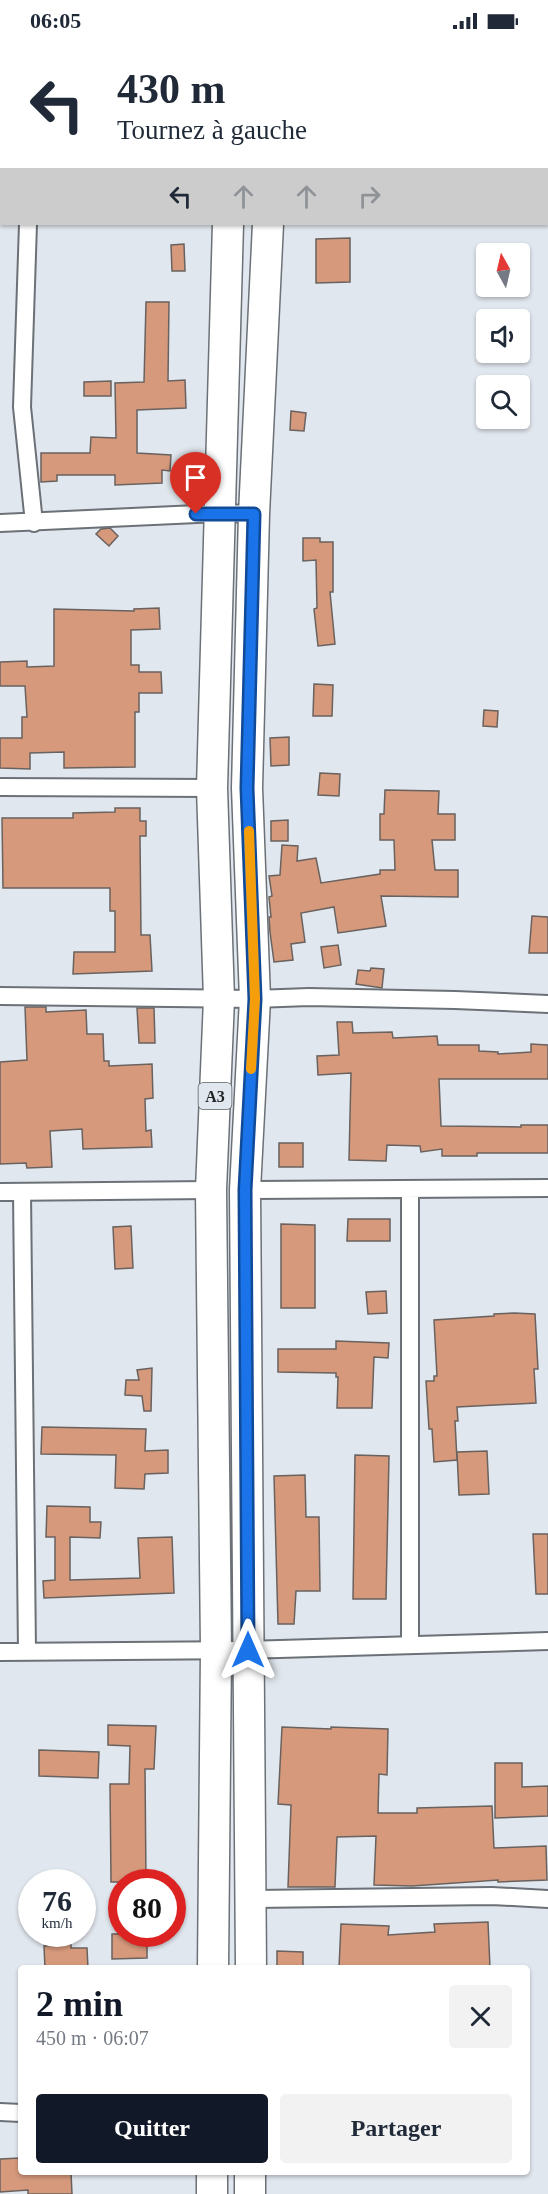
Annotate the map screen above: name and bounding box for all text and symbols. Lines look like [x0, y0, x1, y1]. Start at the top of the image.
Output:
text: 06:05 [30, 8, 81, 33]
icon: left [18, 66, 96, 144]
text: 430 m [117, 66, 226, 112]
text: Tournez à gauche [117, 115, 307, 145]
icon: left [164, 180, 197, 213]
icon: ahead [227, 180, 260, 213]
icon: ahead [290, 180, 323, 213]
icon: right [353, 180, 386, 213]
north arrow [476, 243, 530, 297]
map controls [476, 243, 530, 429]
button: sound [476, 309, 530, 363]
button: search [476, 375, 530, 429]
pin [170, 452, 221, 514]
icon: arrive [179, 461, 212, 494]
road number: A3 [198, 1083, 232, 1109]
position arrow [216, 1618, 280, 1682]
speed limit sign: 80 [108, 1869, 186, 1947]
text: 76 [42, 1884, 72, 1917]
text: km/h [42, 1915, 72, 1931]
text: 2 min [36, 1984, 123, 2024]
button: close [449, 1985, 512, 2048]
text: 450 m · 06:07 [36, 2027, 149, 2049]
button: Quitter [36, 2094, 268, 2163]
button: Partager [280, 2094, 512, 2163]

